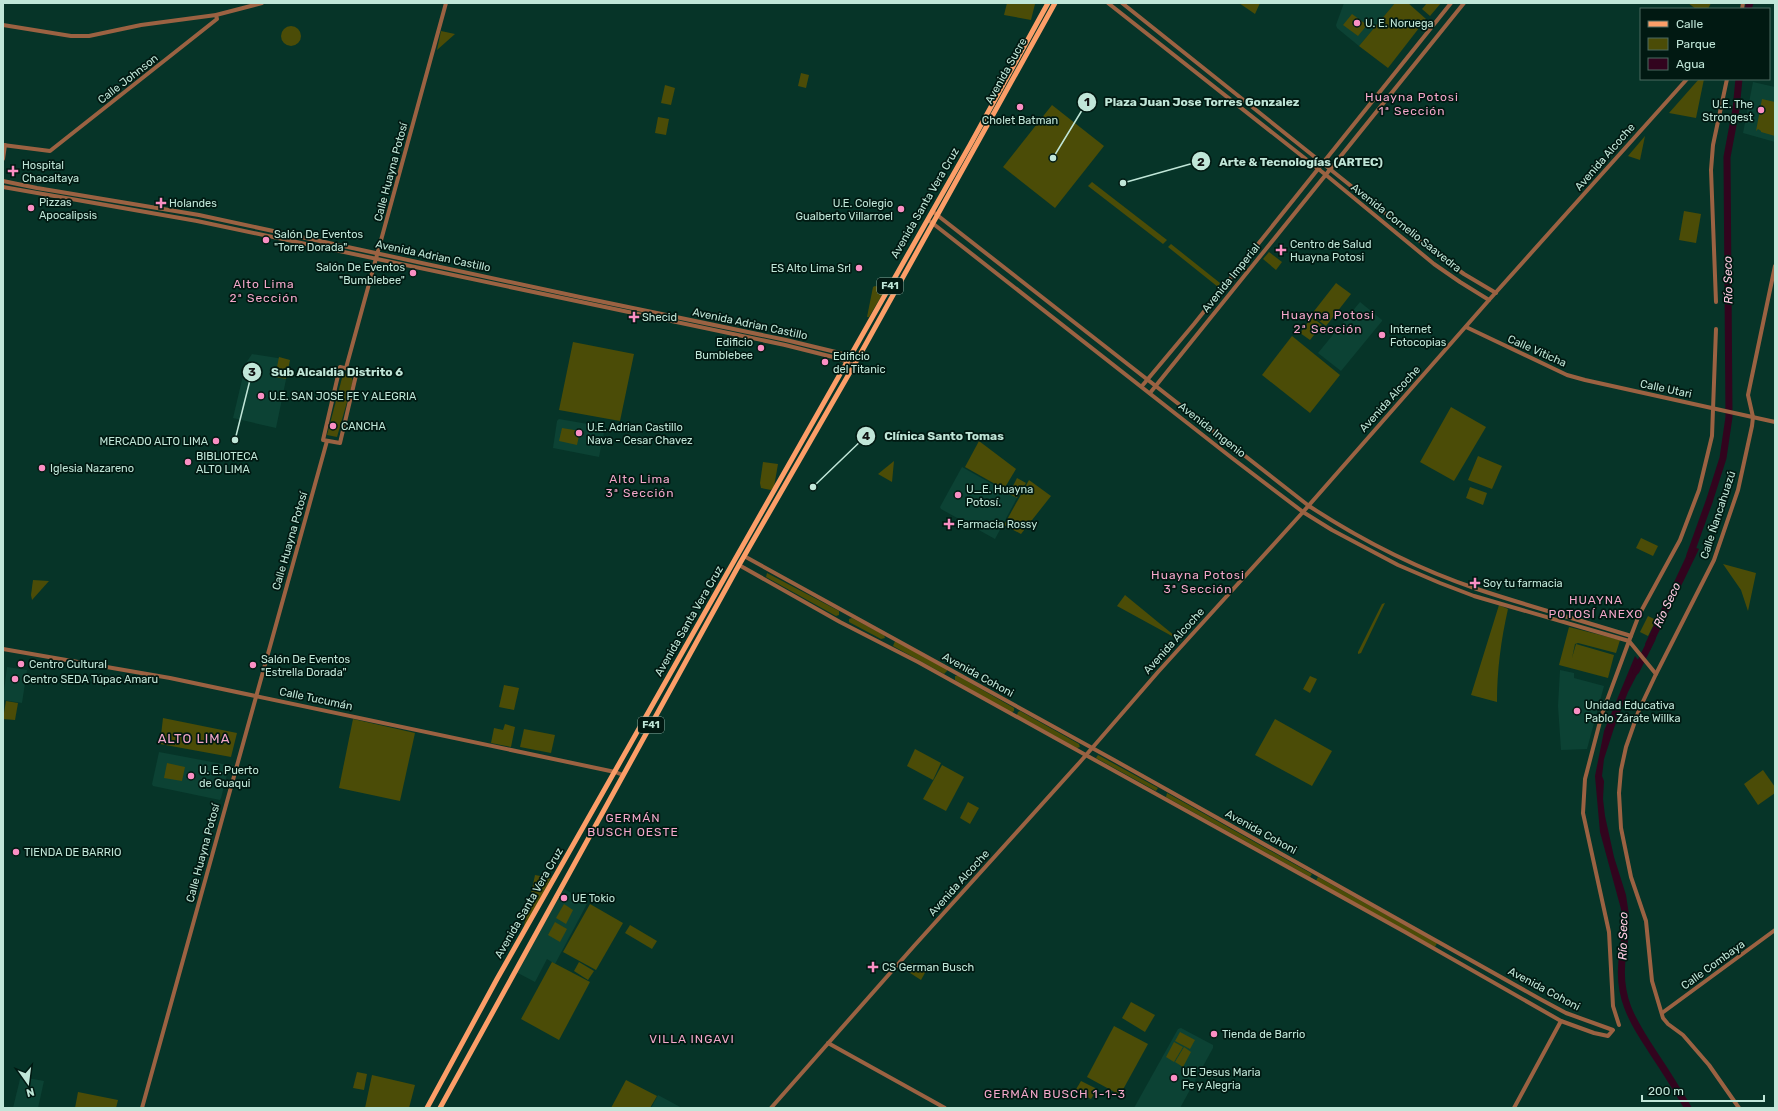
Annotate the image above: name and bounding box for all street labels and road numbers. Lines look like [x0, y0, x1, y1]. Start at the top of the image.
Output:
street label: Avenida Sucre [982, 36, 1030, 106]
street label: Calle Johnson [95, 51, 161, 107]
street label: Calle Huayna Potosí [372, 120, 411, 223]
street label: Avenida Alcoche [1572, 121, 1638, 193]
street label: Avenida Santa Vera Cruz [888, 145, 962, 261]
street label: Avenida Cornelio Saavedra [1348, 181, 1464, 275]
street label: Avenida Adrian Castillo [374, 237, 492, 275]
street label: Avenida Imperial [1199, 241, 1263, 315]
road number: F41 [877, 278, 903, 294]
street label: Avenida Adrian Castillo [691, 305, 809, 343]
street label: Calle Viticha [1506, 332, 1568, 370]
street label: Avenida Alcoche [1357, 363, 1423, 435]
street label: Calle Utari [1639, 377, 1693, 401]
street label: Avenida Ingenio [1176, 400, 1248, 460]
street label: Calle Ñancahuazú [1698, 469, 1738, 561]
street label: Calle Huayna Potosí [270, 489, 311, 592]
street label: Avenida Santa Vera Cruz [652, 563, 726, 679]
street label: Avenida Alcoche [1141, 605, 1207, 677]
street label: Avenida Cohoni [940, 650, 1016, 700]
street label: Calle Tucumán [278, 685, 354, 713]
road number: F41 [638, 717, 664, 733]
street label: Calle Huayna Potosí [184, 801, 223, 904]
street label: Avenida Cohoni [1223, 807, 1299, 857]
street label: Avenida Santa Vera Cruz [492, 845, 566, 961]
street label: Avenida Alcoche [926, 847, 992, 919]
street label: Calle Combaya [1679, 938, 1747, 992]
street label: Avenida Cohoni [1506, 965, 1582, 1013]

